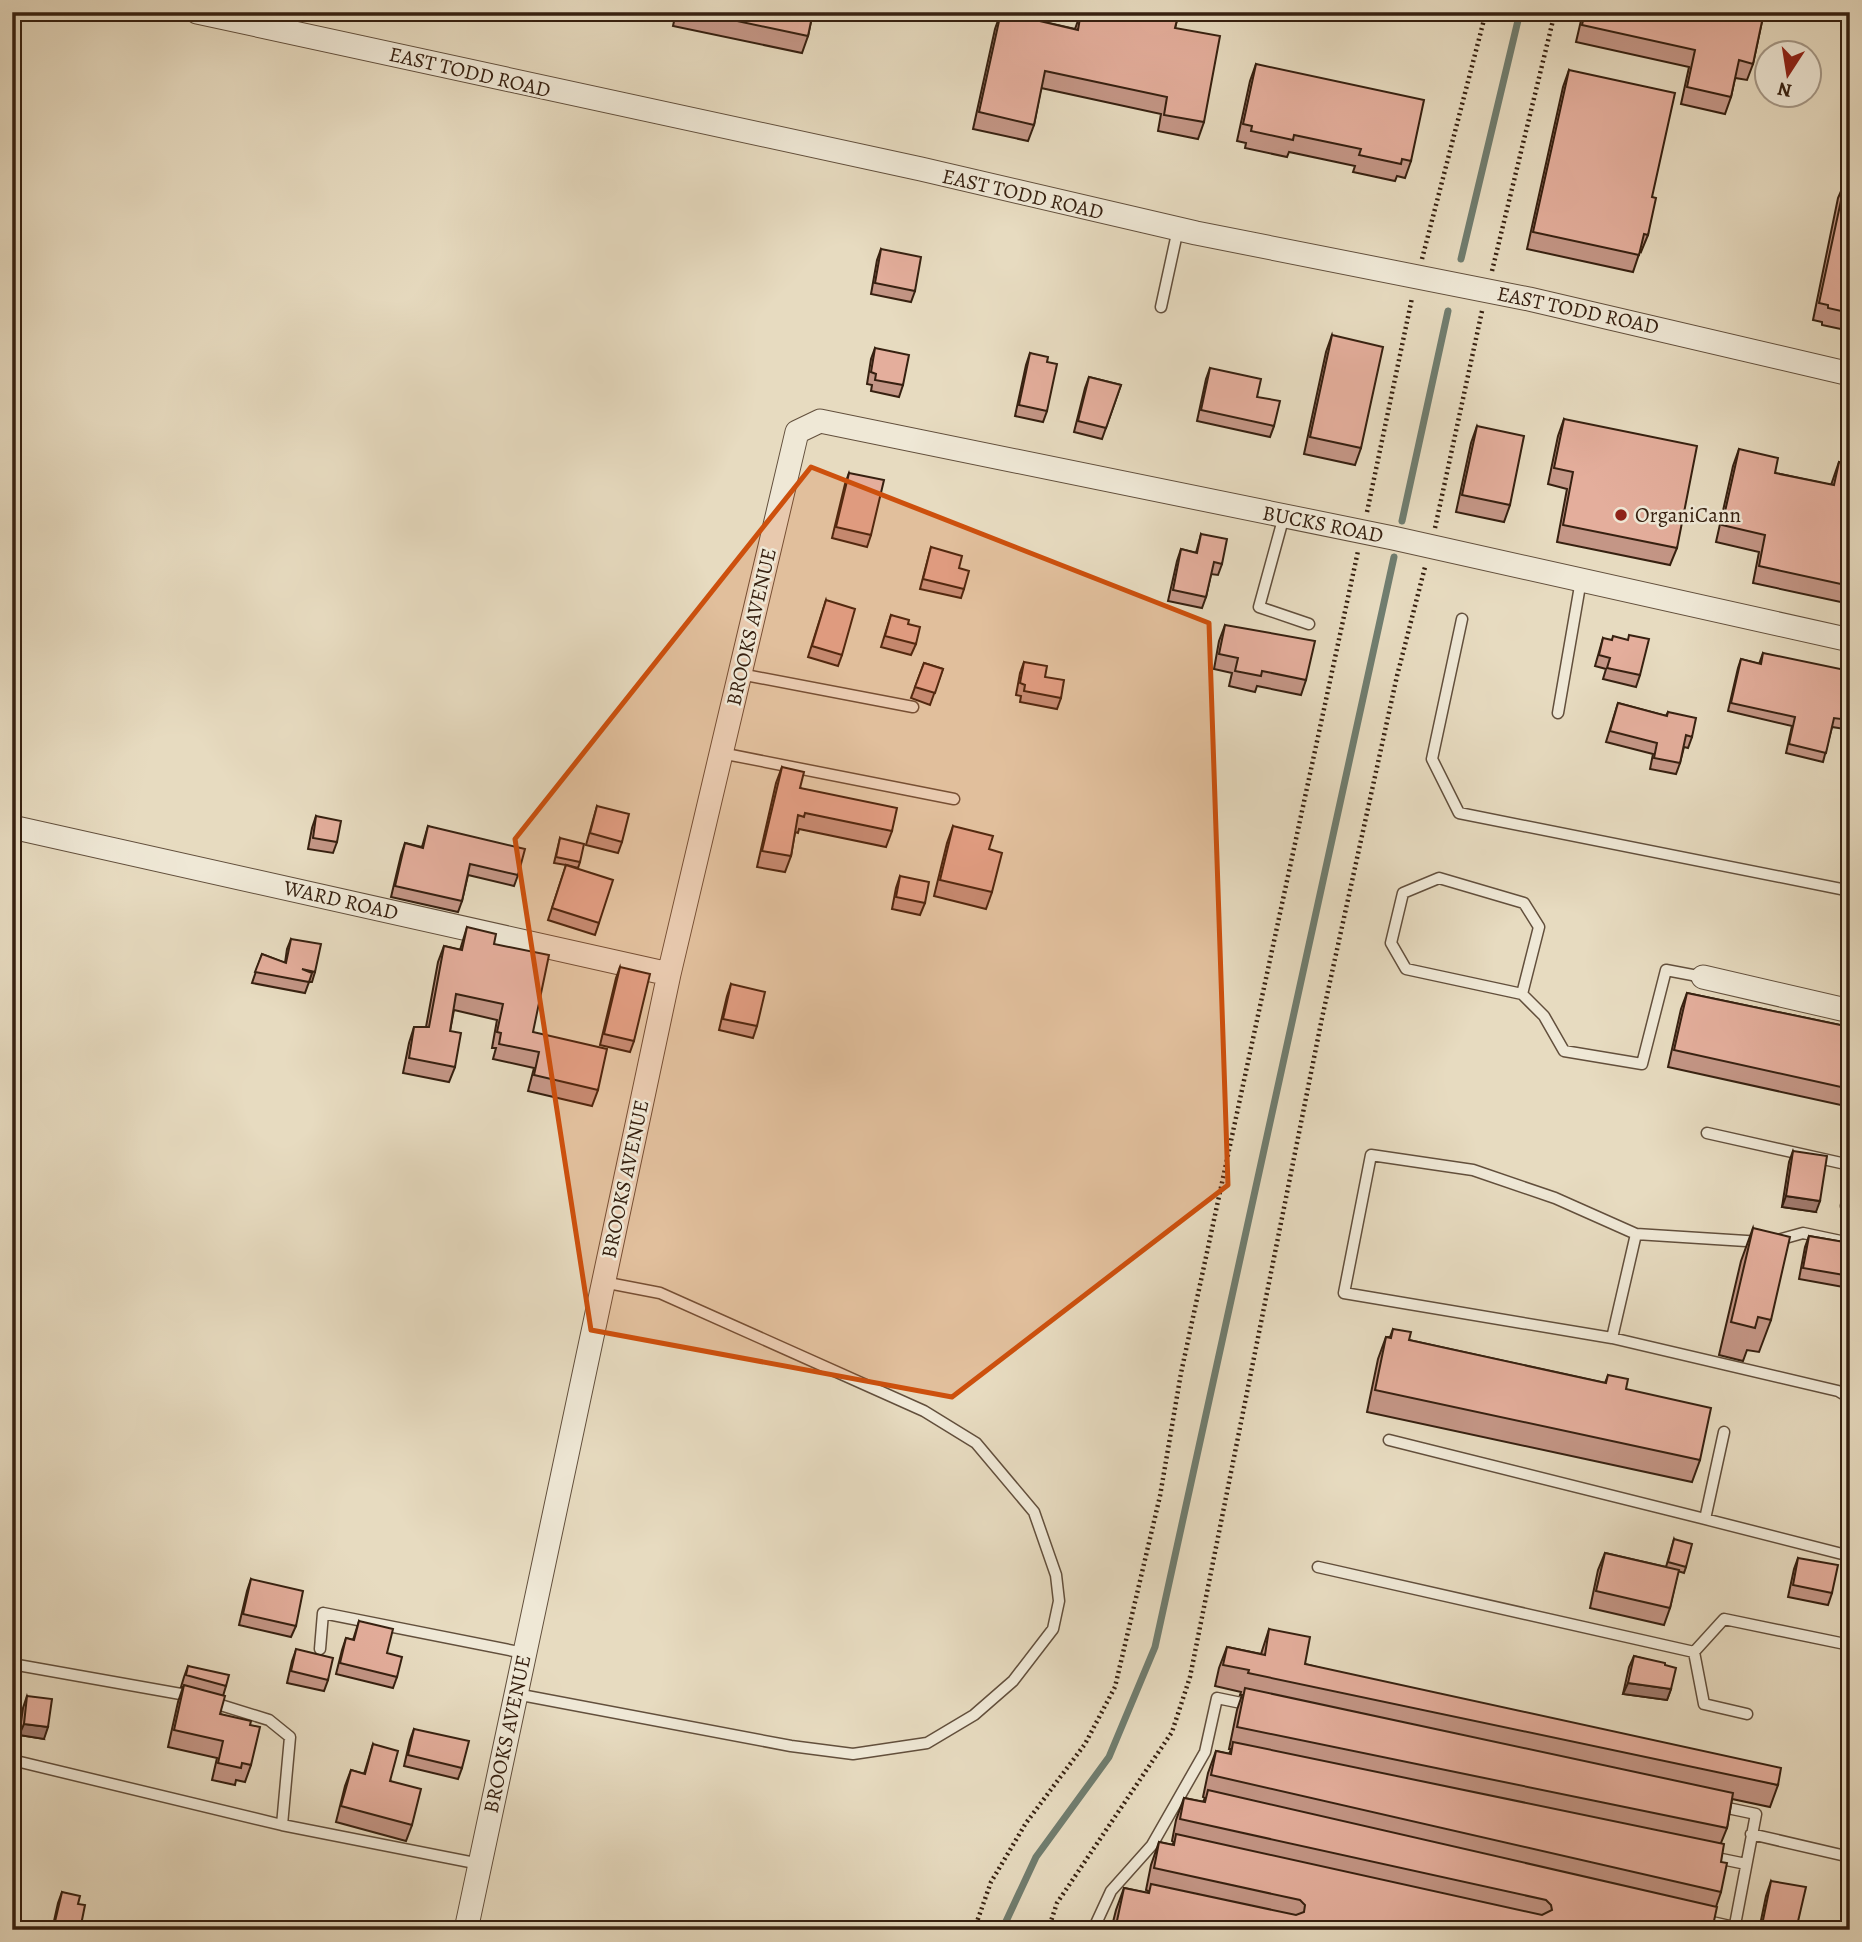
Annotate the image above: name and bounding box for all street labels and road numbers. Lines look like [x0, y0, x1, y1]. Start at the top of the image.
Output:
street label: EAST TODD ROAD [387, 40, 553, 104]
street label: EAST TODD ROAD [940, 162, 1106, 226]
street label: EAST TODD ROAD [1494, 279, 1662, 341]
street label: BUCKS ROAD [1260, 499, 1386, 549]
street label: BROOKS AVENUE [719, 545, 783, 709]
street label: WARD ROAD [280, 873, 401, 927]
street label: BROOKS AVENUE [595, 1097, 655, 1261]
street label: BROOKS AVENUE [477, 1652, 537, 1816]

